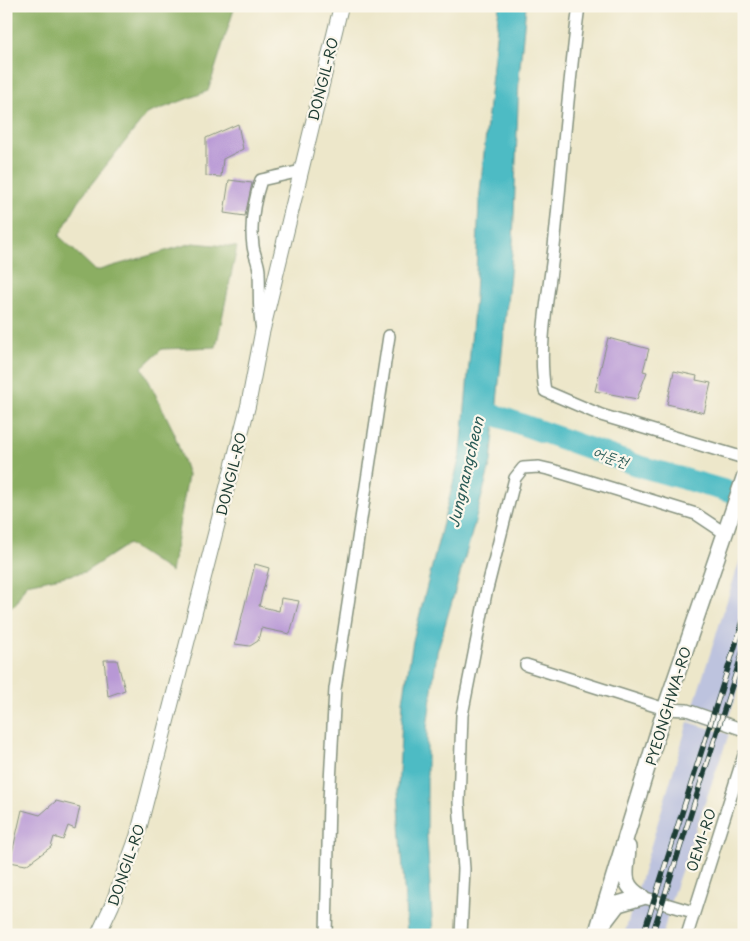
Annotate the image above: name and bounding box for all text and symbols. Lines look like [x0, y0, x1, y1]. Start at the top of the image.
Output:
street label: DONGIL-RO [302, 35, 344, 123]
water label: Jungnangcheon [441, 414, 489, 530]
street label: DONGIL-RO [210, 430, 252, 518]
water label: 어둔천 [590, 439, 634, 473]
street label: PYEONGHWA-RO [640, 644, 696, 768]
street label: OEMI-RO [681, 806, 721, 874]
street label: DONGIL-RO [102, 821, 150, 909]

